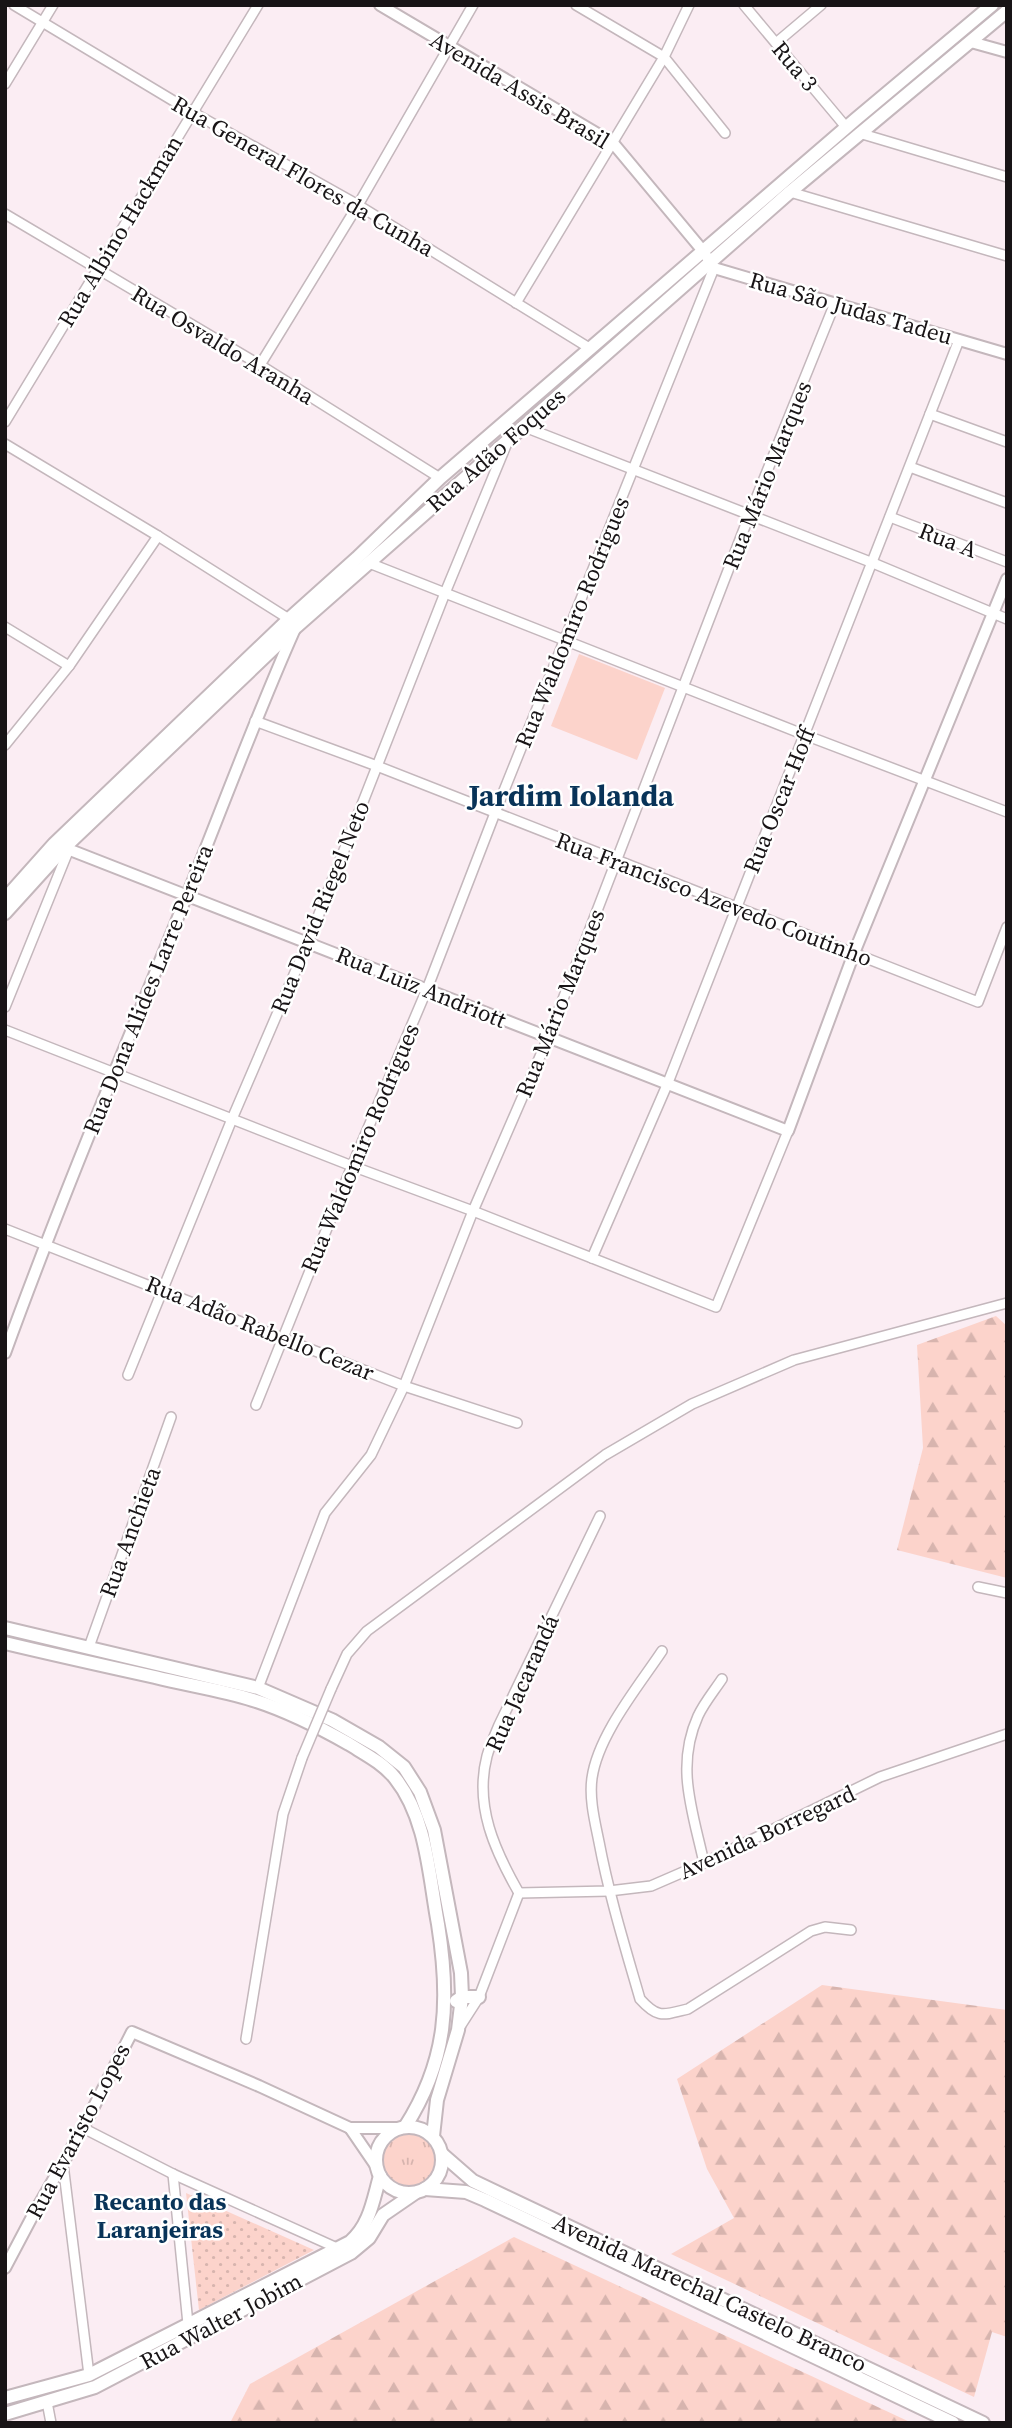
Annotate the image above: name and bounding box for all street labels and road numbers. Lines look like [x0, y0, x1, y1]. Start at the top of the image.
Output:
street label: Avenida Assis Brasil [424, 24, 616, 156]
street label: Rua 3 [765, 34, 825, 98]
street label: Rua General Flores da Cunha [166, 88, 440, 265]
street label: Rua Albino Hackman [50, 129, 190, 333]
street label: Rua São Judas Tadeu [746, 264, 956, 352]
street label: Rua Osvaldo Aranha [126, 278, 321, 412]
street label: Rua Mário Marques [715, 376, 819, 574]
street label: Rua Adão Foques [419, 380, 573, 520]
street label: Rua Waldomiro Rodrigues [507, 492, 637, 752]
street label: Rua A [914, 514, 983, 566]
street label: Rua Oscar Hoff [735, 721, 824, 878]
street label: Rua David Riegel Neto [263, 796, 377, 1018]
street label: Rua Francisco Azevedo Coutinho [551, 824, 877, 974]
street label: Rua Dona Alides Larre Pereira [75, 839, 221, 1139]
street label: Rua Mário Marques [508, 904, 612, 1102]
street label: Rua Luiz Andriott [331, 938, 511, 1036]
street label: Rua Waldomiro Rodrigues [293, 1018, 427, 1278]
street label: Rua Adão Rabello Cezar [141, 1268, 379, 1389]
street label: Rua Anchieta [92, 1462, 169, 1602]
street label: Rua Jacarandá [477, 1609, 567, 1757]
street label: Avenida Borregard [674, 1777, 860, 1887]
street label: Rua Evaristo Lopes [18, 2038, 138, 2224]
street label: Avenida Marechal Castelo Branco [548, 2206, 872, 2380]
street label: Rua Walter Jobim [134, 2265, 308, 2377]

